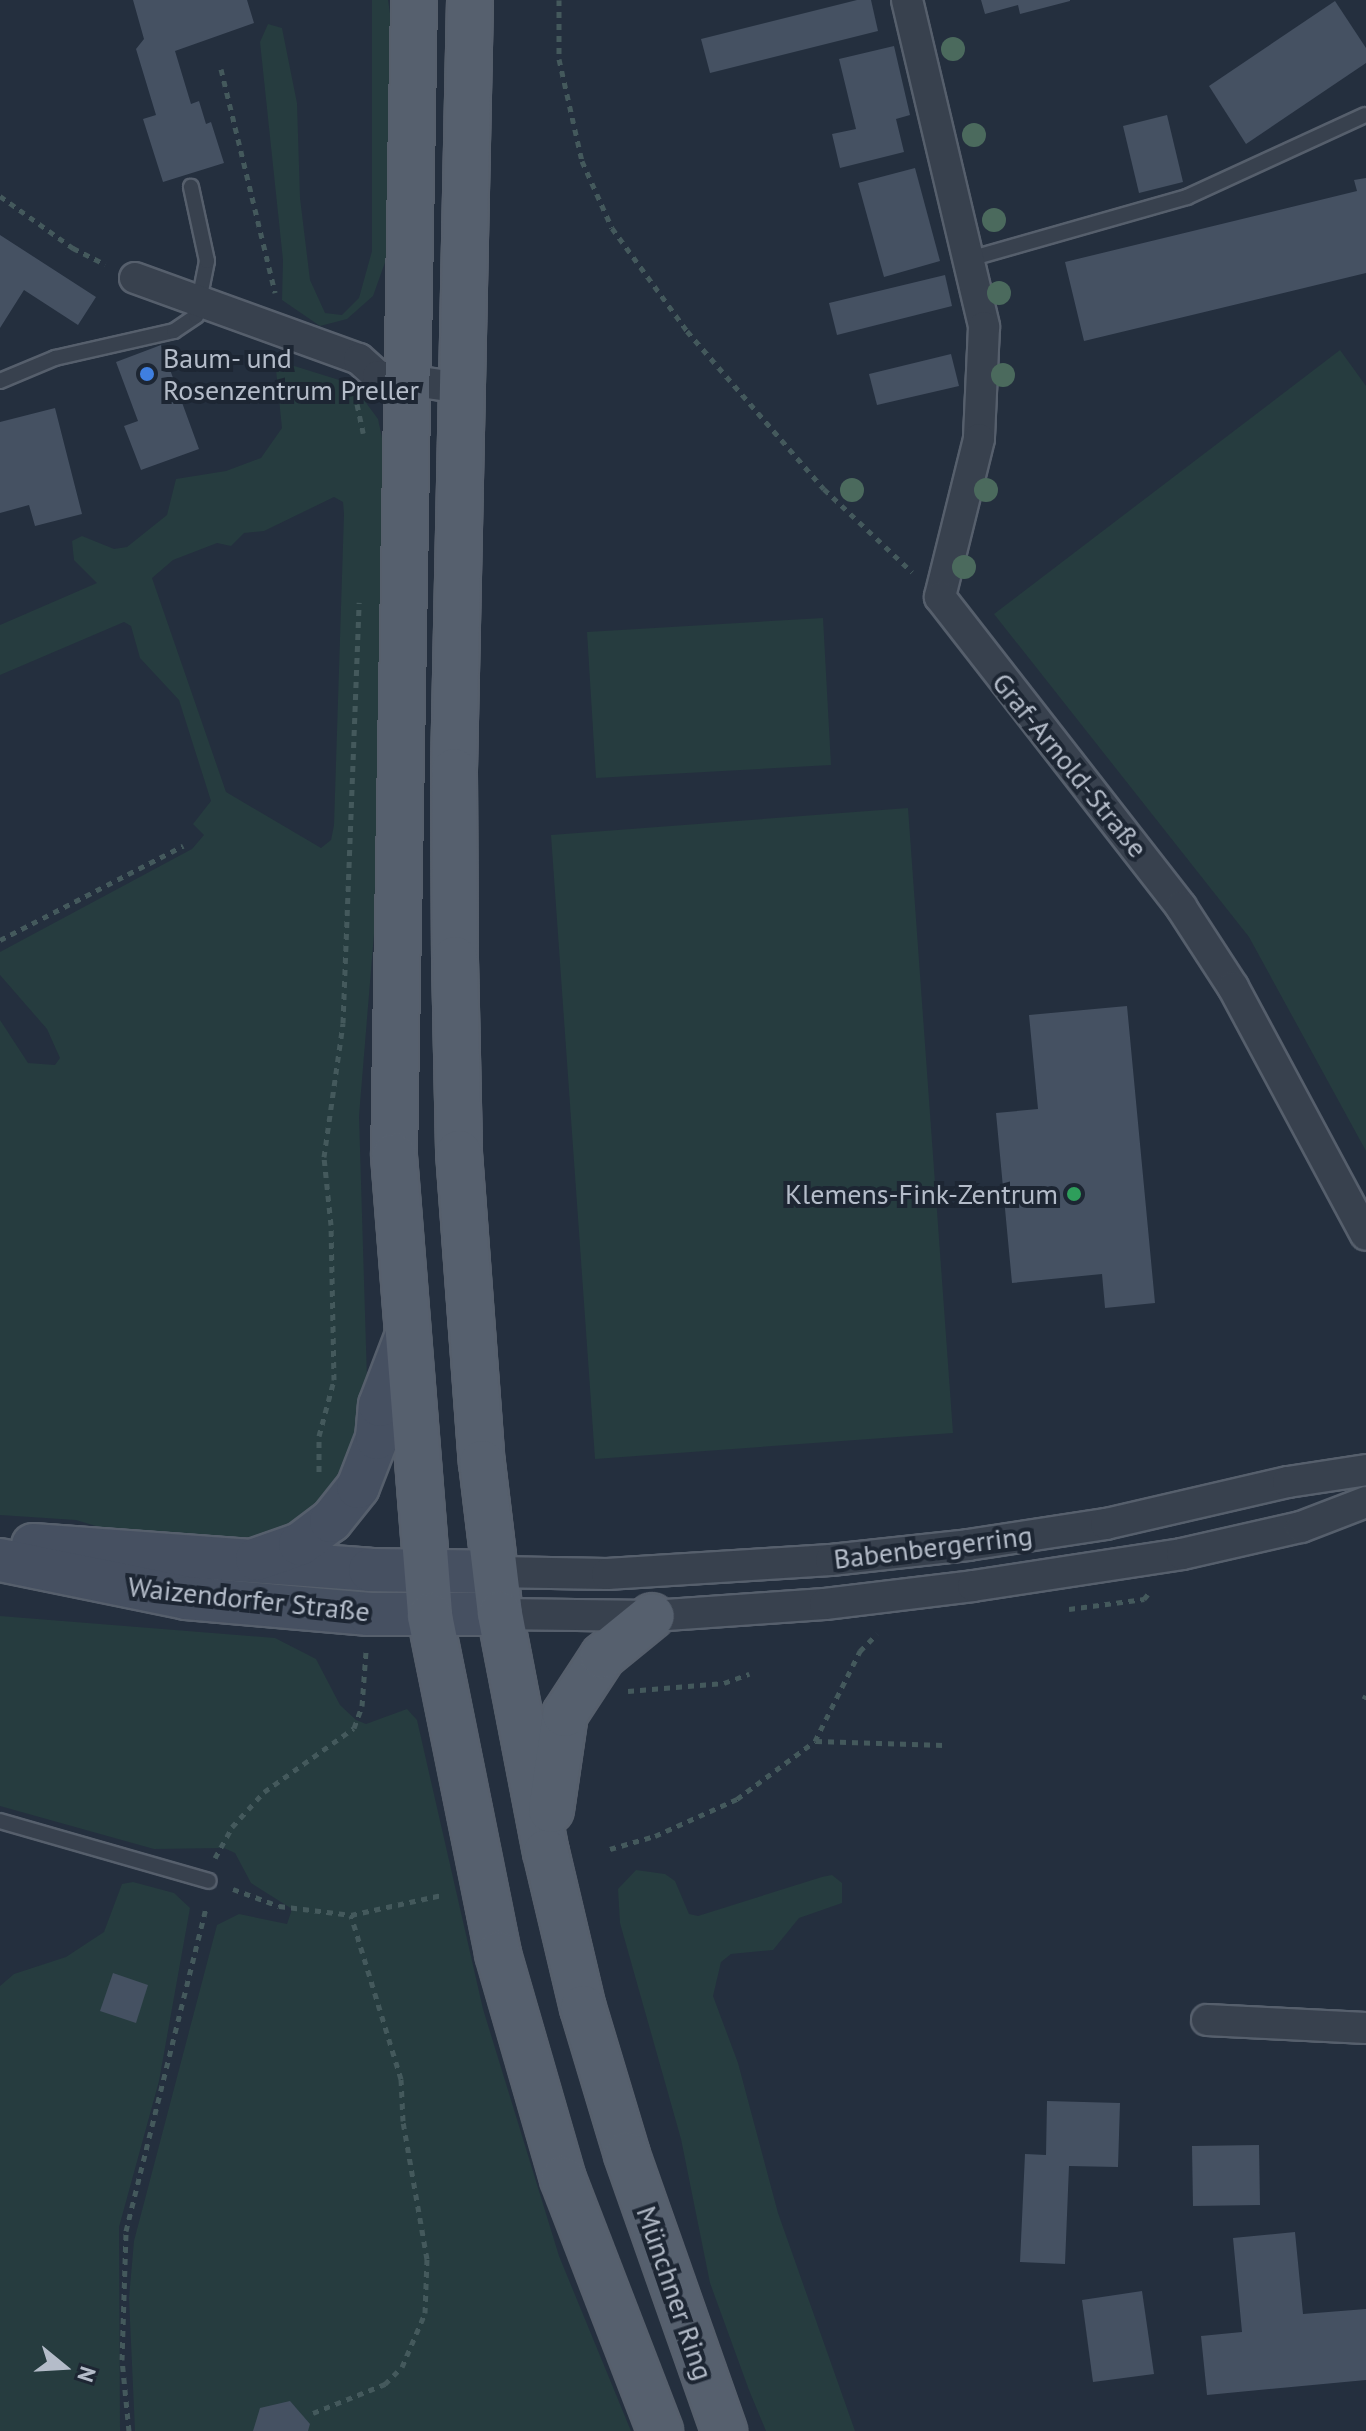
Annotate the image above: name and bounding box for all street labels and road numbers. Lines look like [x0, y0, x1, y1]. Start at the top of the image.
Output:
street label: Graf-Arnold-Straße [985, 666, 1155, 864]
street label: Babenbergerring [832, 1518, 1034, 1576]
street label: Waizendorfer Straße [126, 1570, 372, 1628]
street label: Münchner Ring [630, 2202, 720, 2384]

